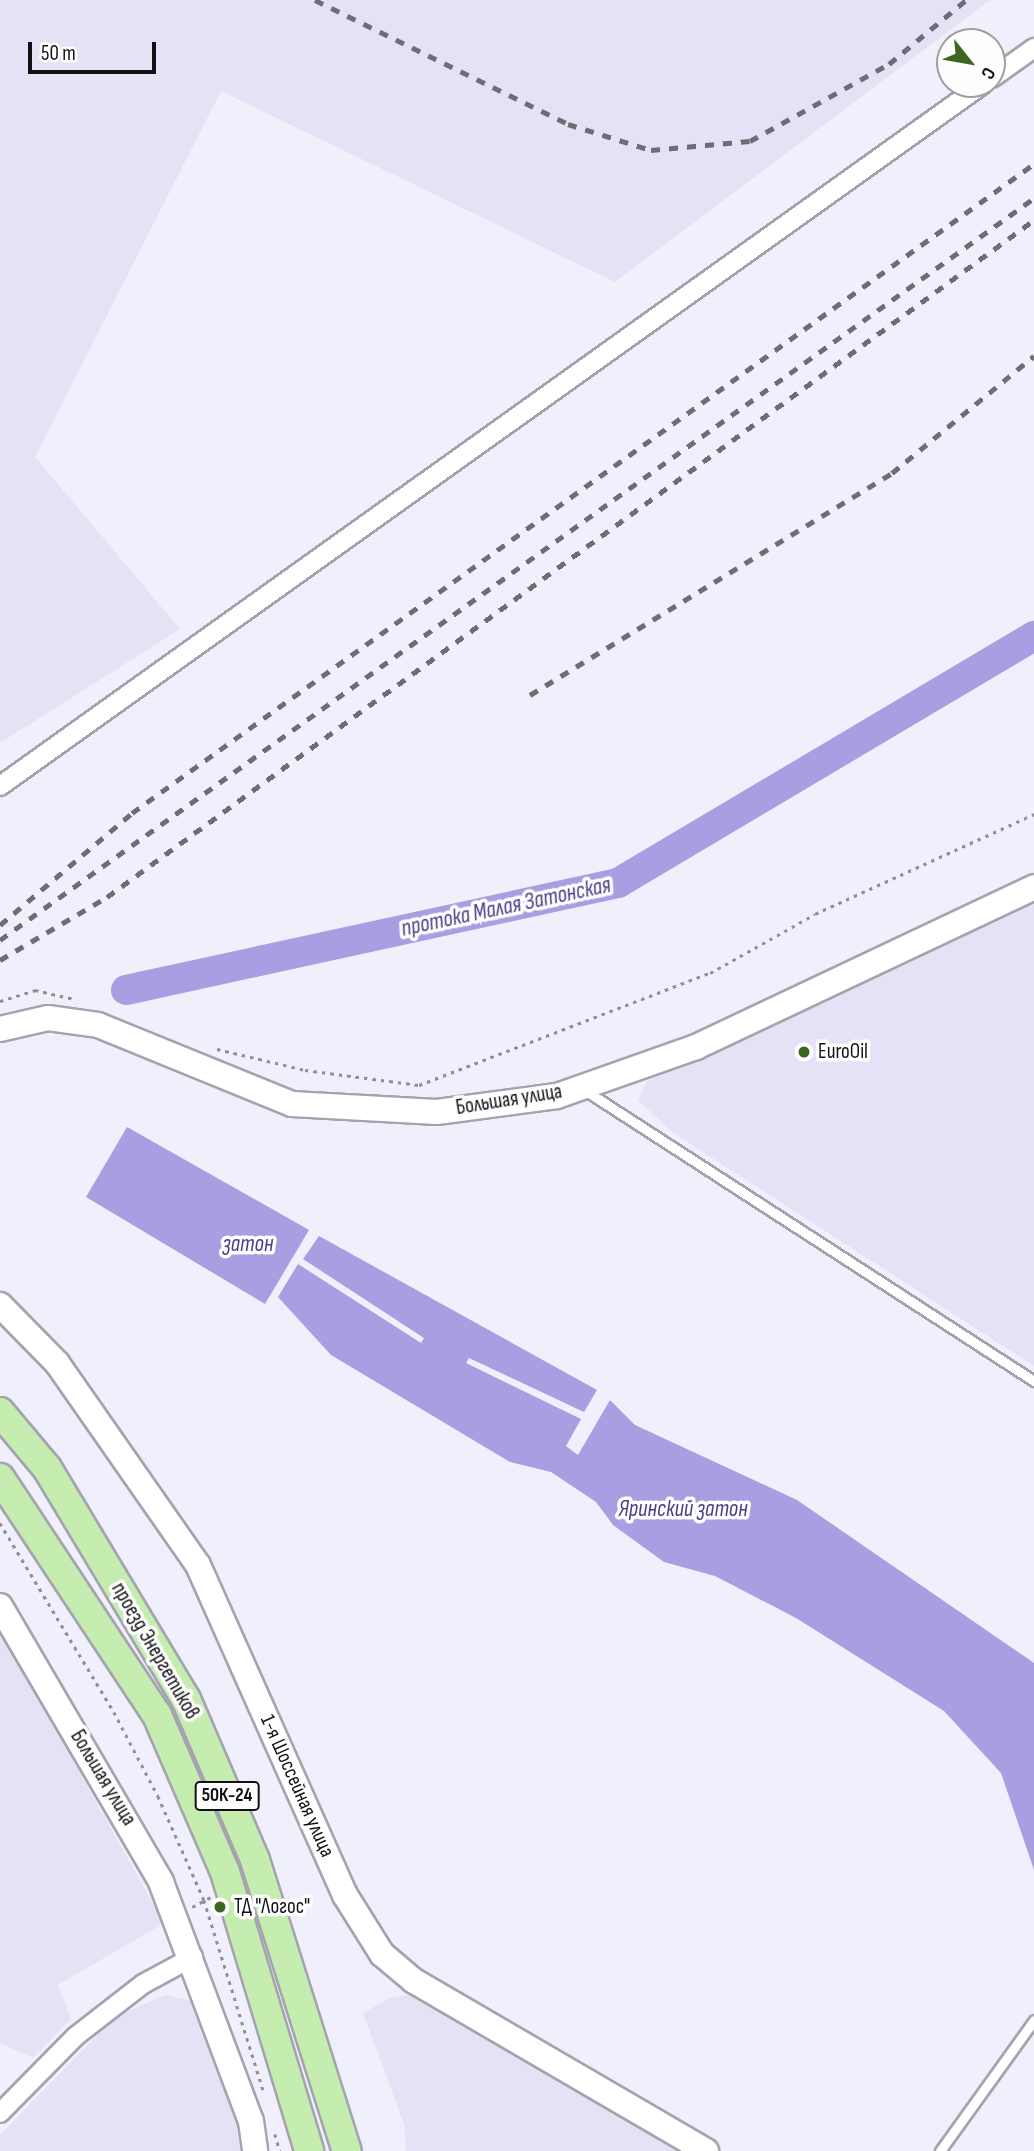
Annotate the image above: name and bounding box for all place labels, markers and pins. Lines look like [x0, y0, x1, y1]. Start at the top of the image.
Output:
place label: EuroOil [818, 1039, 868, 1065]
marker: EuroOil [796, 1044, 812, 1060]
place label: ТД "Логос" [234, 1894, 310, 1920]
marker: ТД "Логос" [212, 1899, 228, 1915]

